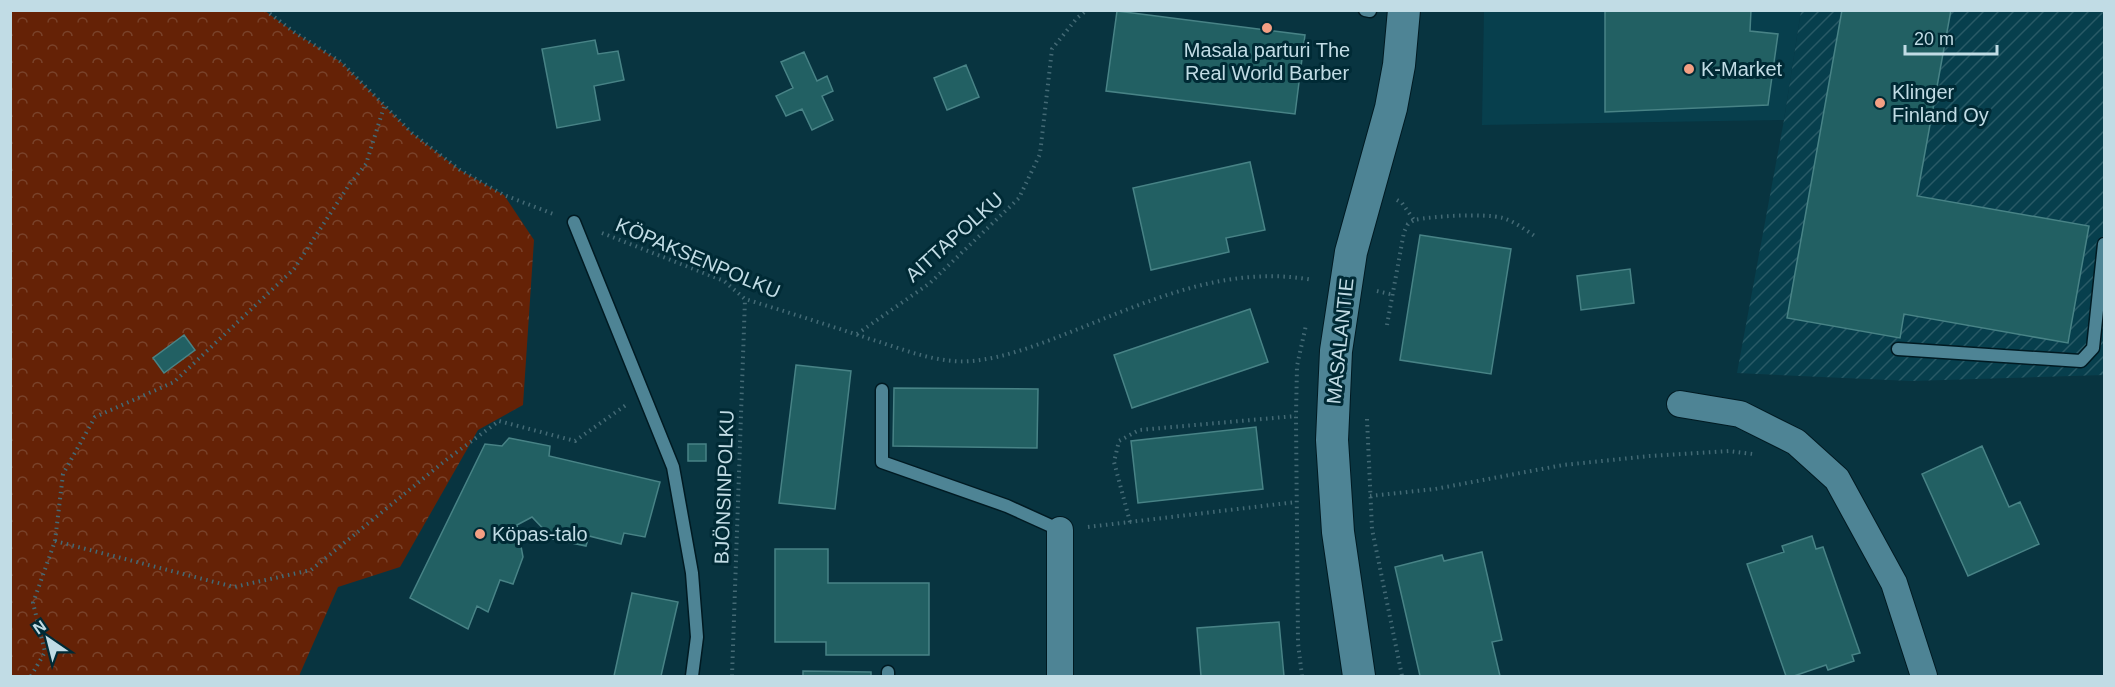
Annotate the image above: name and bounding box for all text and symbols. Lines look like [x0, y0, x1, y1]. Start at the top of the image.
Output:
scale bar [1905, 18, 1996, 56]
marker: Masala parturi The Real World Barber [1260, 21, 1274, 35]
text: 20 m [1914, 29, 1954, 49]
place label: Masala parturi The Real World Barber [1184, 39, 1350, 84]
place label: K-Market [1701, 58, 1783, 80]
marker: K-Market [1682, 62, 1696, 76]
place label: Klinger Finland Oy [1892, 81, 1989, 126]
marker: Klinger Finland Oy [1873, 96, 1887, 110]
street label: AITTAPOLKU [901, 188, 1007, 286]
street label: KÖPAKSENPOLKU [613, 213, 783, 303]
street label: MASALANTIE [1322, 277, 1358, 405]
street label: BJÖNSINPOLKU [710, 409, 738, 565]
place label: Köpas-talo [492, 523, 588, 545]
marker: Köpas-talo [473, 527, 487, 541]
north arrow [18, 609, 78, 669]
text: N [30, 617, 49, 637]

